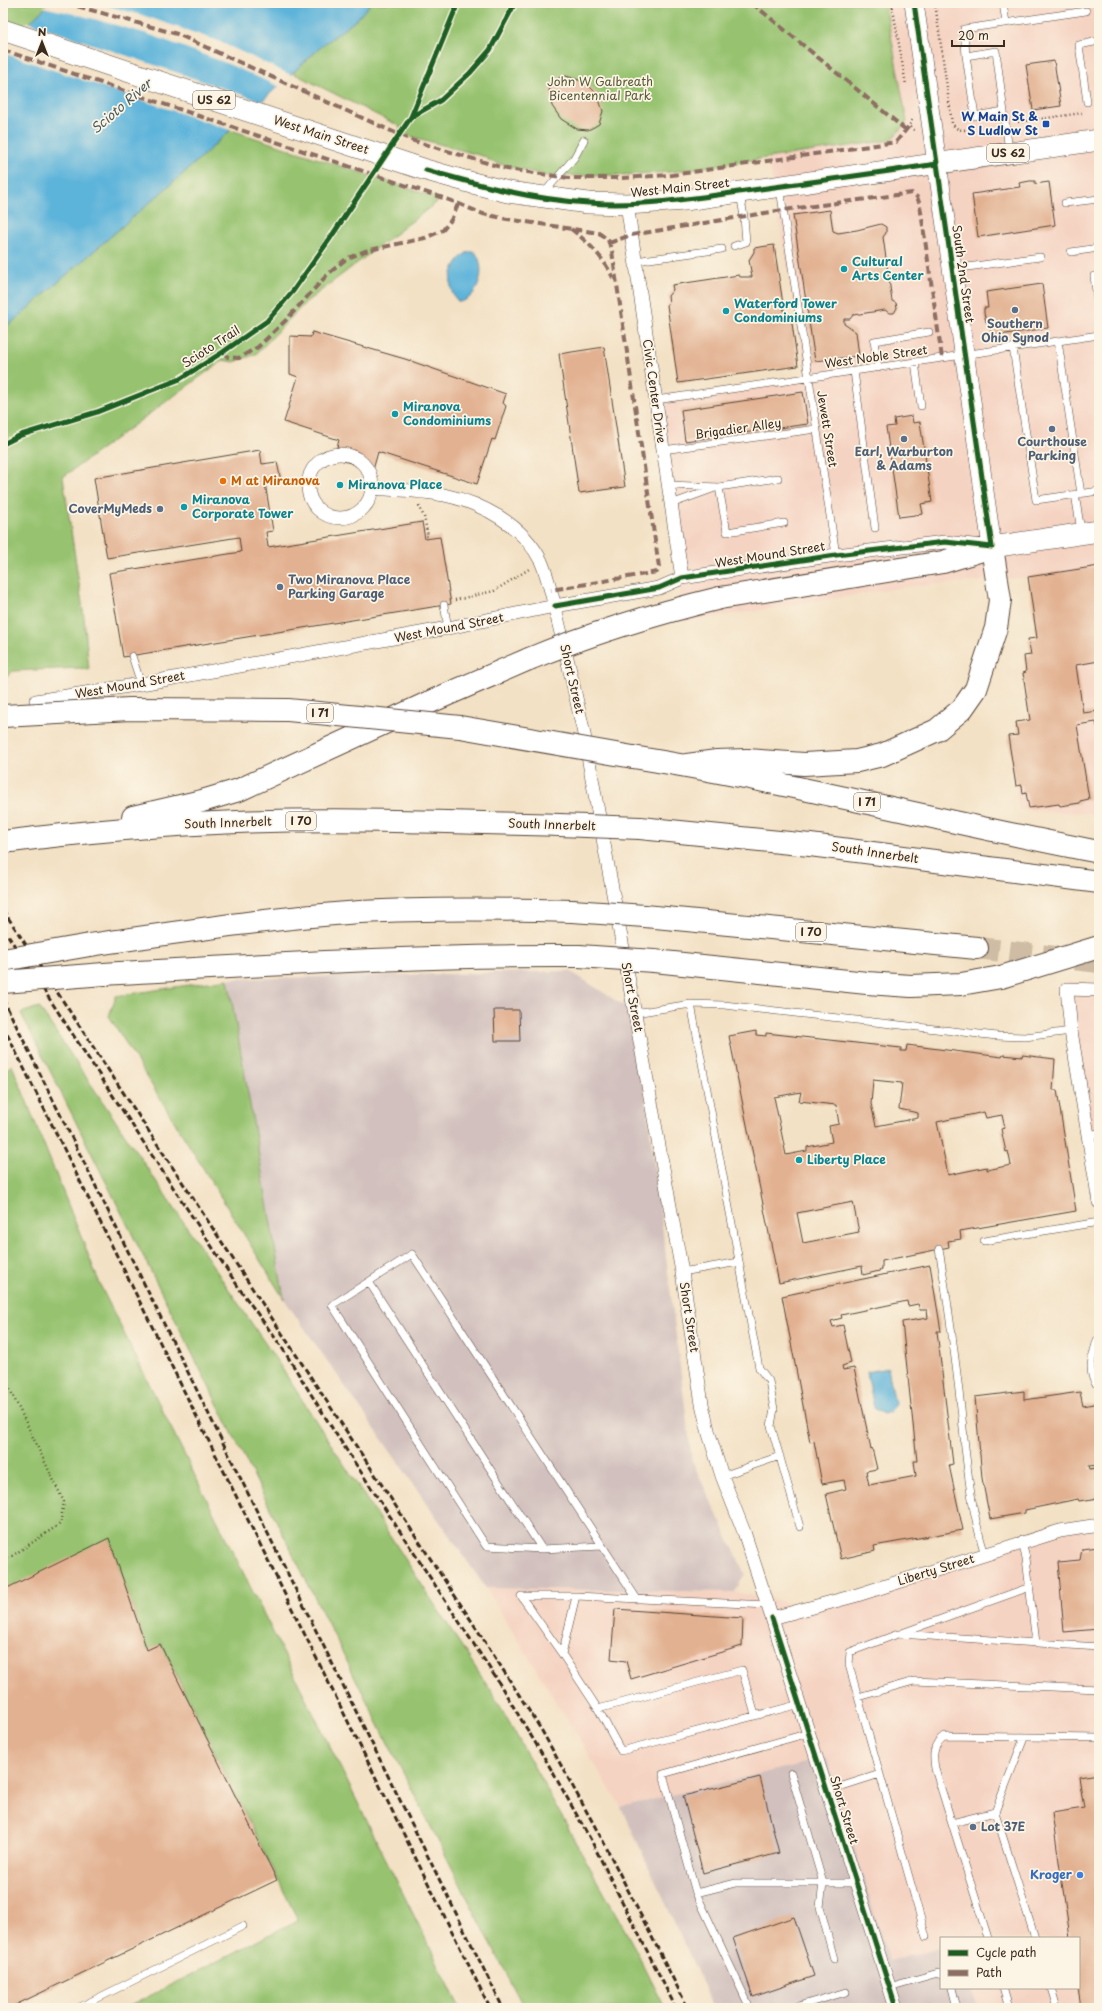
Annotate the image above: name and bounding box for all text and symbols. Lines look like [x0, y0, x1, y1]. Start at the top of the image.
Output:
north arrow [22, 22, 62, 62]
scale bar [952, 22, 1004, 48]
text: N [38, 23, 47, 40]
text: 20 m [958, 26, 989, 44]
park label: John W Galbreath Bicentennial Park [547, 72, 653, 104]
water label: Scioto River [86, 73, 157, 137]
road number: US 62 [193, 91, 235, 109]
place label: W Main St & S Ludlow St [961, 107, 1038, 139]
street label: West Main Street [271, 110, 372, 158]
marker: W Main St & S Ludlow St [1041, 119, 1051, 129]
road number: US 62 [987, 144, 1029, 162]
street label: West Main Street [629, 173, 730, 201]
street label: South 2nd Street [948, 224, 980, 324]
place label: Cultural Arts Center [851, 252, 924, 284]
marker: Cultural Arts Center [839, 264, 849, 274]
place label: Waterford Tower Condominiums [734, 294, 837, 326]
marker: Southern Ohio Synod [1010, 305, 1020, 315]
marker: Waterford Tower Condominiums [721, 306, 731, 316]
place label: Southern Ohio Synod [981, 314, 1049, 346]
street label: Scioto Trail [178, 321, 243, 372]
street label: Civic Center Drive [639, 338, 671, 444]
street label: West Noble Street [823, 340, 929, 372]
street label: Jewett Street [813, 389, 843, 469]
place label: Miranova Condominiums [403, 397, 491, 429]
marker: Miranova Condominiums [390, 409, 400, 419]
street label: Brigadier Alley [693, 413, 782, 443]
marker: Courthouse Parking [1047, 424, 1057, 434]
place label: Courthouse Parking [1017, 432, 1087, 464]
marker: Earl, Warburton & Adams [899, 434, 909, 444]
place label: Earl, Warburton & Adams [855, 442, 953, 474]
place label: M at Miranova [231, 471, 321, 489]
place label: Miranova Place [348, 475, 443, 493]
marker: M at Miranova [218, 476, 228, 486]
marker: Miranova Place [335, 480, 345, 490]
place label: Miranova Corporate Tower [192, 490, 294, 522]
place label: CoverMyMeds [68, 499, 152, 517]
marker: Miranova Corporate Tower [179, 502, 189, 512]
marker: CoverMyMeds [155, 504, 165, 514]
street label: West Mound Street [714, 536, 826, 572]
place label: Two Miranova Place Parking Garage [288, 570, 411, 602]
marker: Two Miranova Place Parking Garage [275, 582, 285, 592]
street label: West Mound Street [393, 608, 505, 646]
street label: Short Street [556, 642, 590, 716]
street label: West Mound Street [74, 665, 186, 703]
road number: I 71 [307, 704, 333, 722]
road number: I 71 [854, 793, 880, 811]
street label: South Innerbelt [184, 811, 272, 833]
road number: I 70 [286, 812, 316, 830]
street label: South Innerbelt [508, 813, 596, 835]
street label: South Innerbelt [831, 837, 920, 867]
road number: I 70 [796, 923, 826, 941]
street label: Short Street [617, 960, 649, 1033]
place label: Liberty Place [807, 1150, 886, 1168]
marker: Liberty Place [794, 1155, 804, 1165]
street label: Short Street [676, 1280, 704, 1353]
street label: Liberty Street [895, 1549, 976, 1589]
street label: Short Street [826, 1773, 864, 1846]
place label: Lot 37E [981, 1817, 1026, 1835]
marker: Lot 37E [968, 1822, 978, 1832]
place label: Kroger [1030, 1865, 1073, 1883]
marker: Kroger [1075, 1870, 1085, 1880]
legend [940, 1937, 1080, 1989]
text: Cycle path [976, 1943, 1037, 1961]
text: Path [976, 1963, 1002, 1981]

